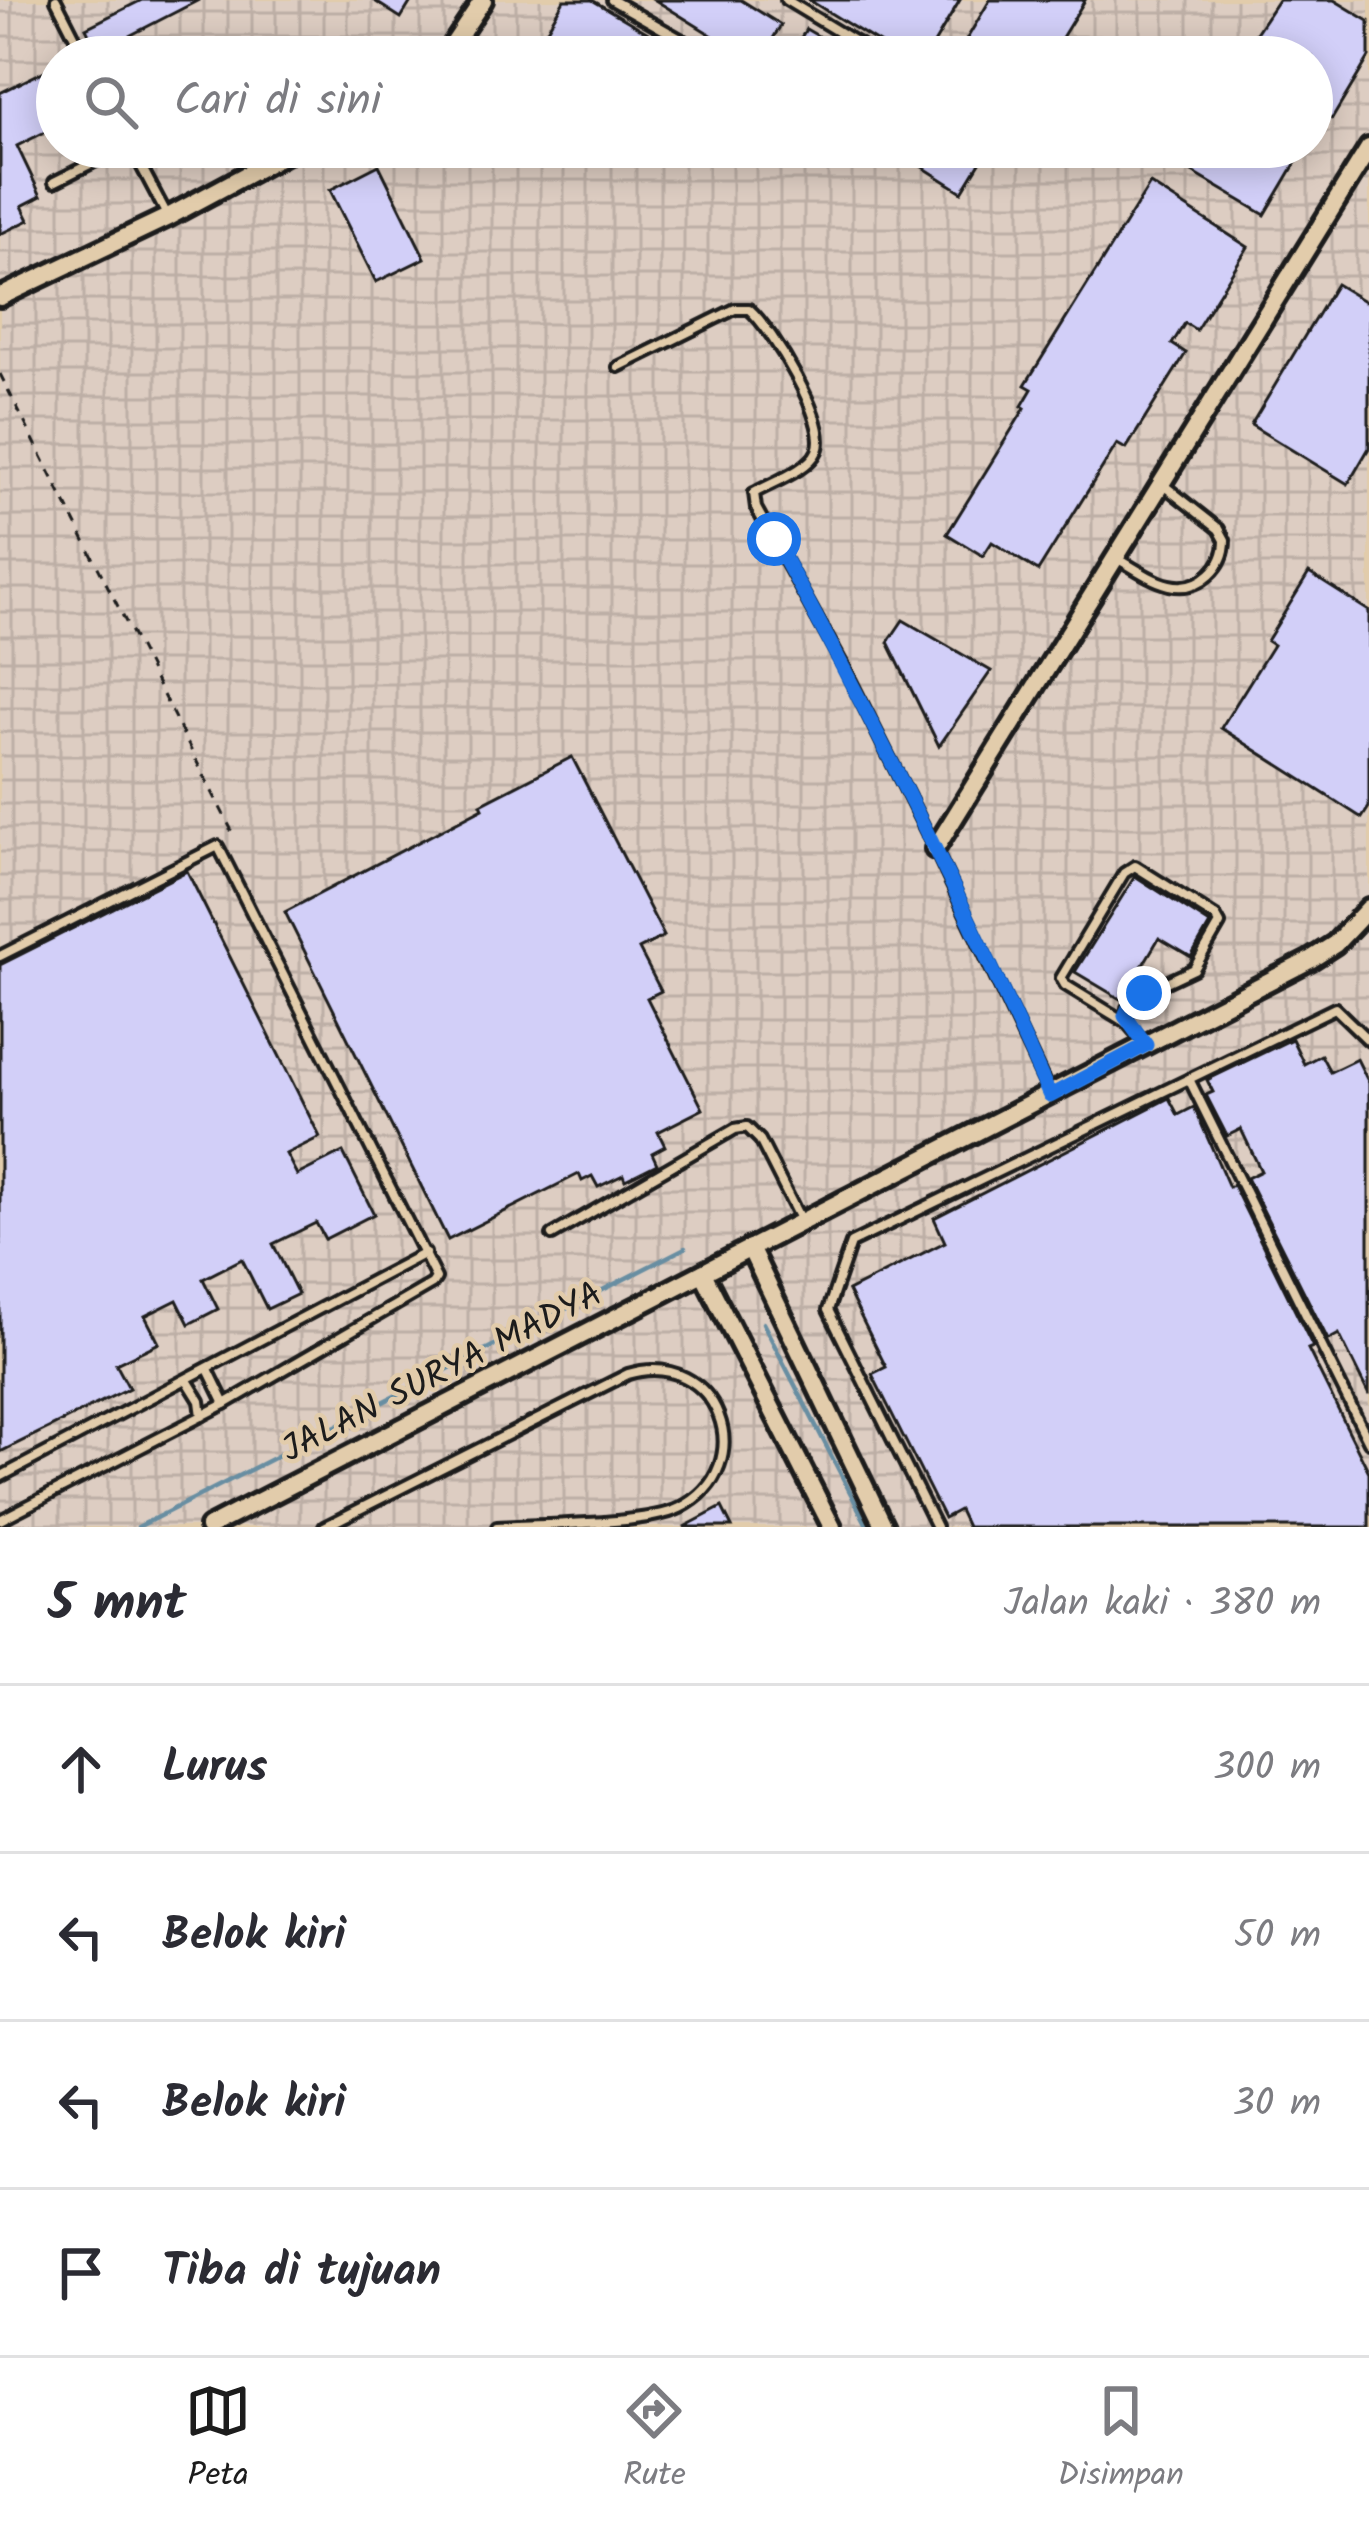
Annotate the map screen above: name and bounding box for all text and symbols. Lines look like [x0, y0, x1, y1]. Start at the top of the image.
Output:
search box [36, 36, 1333, 168]
text: Cari di sini [174, 66, 382, 138]
icon: search [78, 69, 144, 135]
route start [747, 512, 801, 566]
route end [1117, 966, 1171, 1020]
street label: JALAN SURYA MADYA [272, 1267, 613, 1479]
text: 5 mnt [48, 1565, 186, 1646]
text: Jalan kaki · 380 m [1004, 1574, 1321, 1636]
text: Lurus [162, 1733, 268, 1805]
icon: ahead [48, 1736, 114, 1802]
text: 300 m [1213, 1738, 1321, 1800]
text: Belok kiri [162, 1901, 346, 1973]
icon: left [48, 1904, 114, 1970]
text: 50 m [1234, 1906, 1321, 1968]
text: Belok kiri [162, 2069, 346, 2141]
icon: left [48, 2072, 114, 2138]
text: 30 m [1233, 2074, 1321, 2136]
text: Tiba di tujuan [162, 2237, 441, 2309]
icon: arrive [48, 2240, 114, 2306]
tab: Peta [185, 2378, 251, 2503]
tab: Rute [621, 2378, 687, 2503]
tab: Disimpan [1058, 2378, 1184, 2503]

